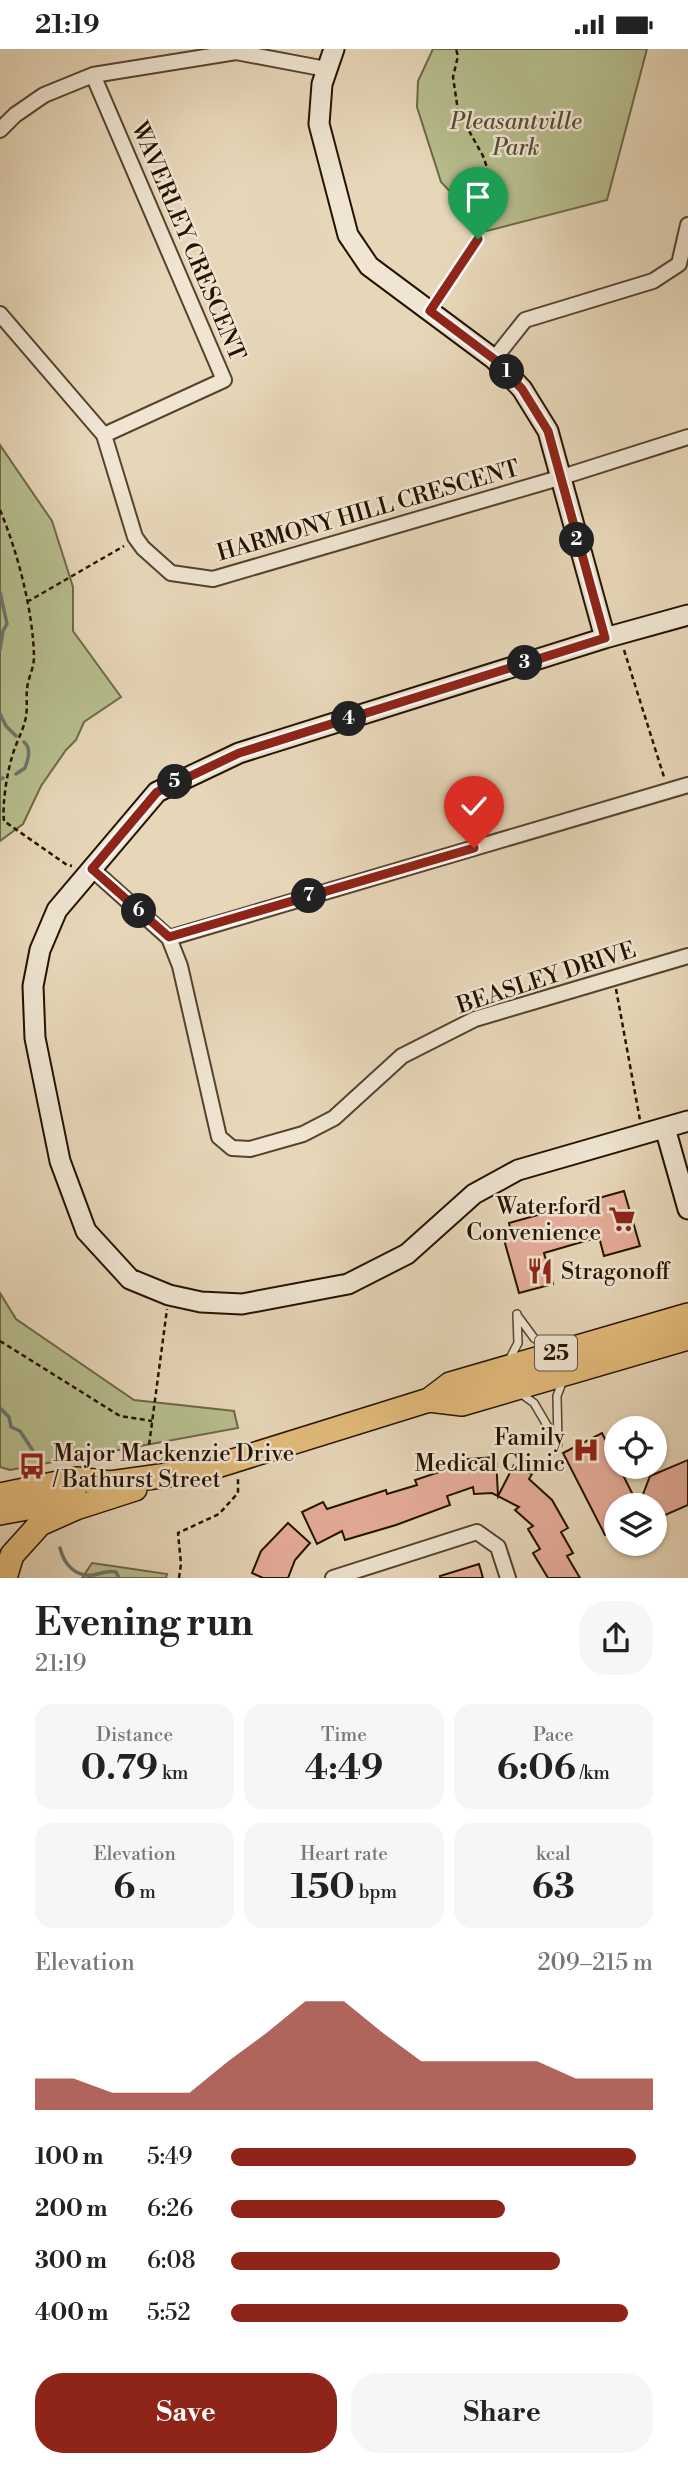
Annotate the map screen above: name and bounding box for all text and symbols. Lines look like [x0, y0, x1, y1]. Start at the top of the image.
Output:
text: 21:19 [35, 9, 100, 41]
park label: Pleasantville Park [449, 108, 582, 162]
street label: WAVERLEY CRESCENT [125, 117, 251, 365]
pin [448, 167, 508, 239]
icon: arrive [459, 178, 497, 216]
pin: 1 [490, 355, 524, 389]
text: 1 [502, 359, 511, 383]
street label: HARMONY HILL CRESCENT [214, 454, 523, 568]
pin: 2 [560, 523, 594, 557]
text: 2 [571, 527, 582, 551]
pin: 3 [508, 645, 542, 681]
text: 3 [519, 650, 530, 674]
pin: 4 [332, 701, 366, 737]
text: 4 [342, 706, 355, 730]
pin: 5 [158, 765, 192, 799]
text: 5 [169, 769, 180, 793]
pin [444, 776, 504, 848]
icon: check [455, 787, 493, 825]
pin: 7 [292, 879, 326, 913]
text: 7 [303, 883, 314, 907]
pin: 6 [122, 893, 156, 929]
text: 6 [133, 898, 144, 922]
street label: BEASLEY DRIVE [452, 936, 639, 1020]
place label: Waterford Convenience [466, 1193, 601, 1247]
supermarket icon: Waterford Convenience [607, 1204, 637, 1234]
restaurant icon: Stragonoff [525, 1256, 555, 1286]
place label: Stragonoff [561, 1258, 671, 1286]
road number: 25 [535, 1335, 577, 1371]
map controls [604, 1416, 667, 1556]
button: locate [604, 1416, 667, 1479]
place label: Family Medical Clinic [414, 1424, 566, 1478]
hospital icon: Family Medical Clinic [571, 1435, 601, 1465]
place label: Major Mackenzie Drive / Bathurst Street [52, 1440, 294, 1494]
bus stop icon: Major Mackenzie Drive / Bathurst Street [17, 1451, 47, 1481]
button: layers [604, 1493, 667, 1556]
text: Evening run [35, 1600, 253, 1647]
button: share [579, 1601, 653, 1675]
text: 21:19 [35, 1650, 87, 1678]
text: Distance [96, 1723, 173, 1747]
text: Time [321, 1723, 367, 1747]
text: Pace [533, 1723, 574, 1747]
text: 0.79 [81, 1747, 158, 1790]
text: 4:49 [305, 1747, 383, 1790]
text: 6:06 [497, 1747, 576, 1790]
text: km [158, 1761, 189, 1785]
text: /km [576, 1761, 610, 1785]
text: Elevation [94, 1842, 176, 1866]
text: Heart rate [300, 1842, 388, 1866]
text: kcal [536, 1842, 571, 1866]
text: 6 [113, 1866, 135, 1909]
text: 150 [291, 1866, 355, 1909]
text: 63 [532, 1866, 575, 1909]
text: m [135, 1880, 156, 1904]
text: bpm [355, 1880, 397, 1904]
text: Elevation [35, 1949, 135, 1977]
text: 209–215 m [537, 1949, 653, 1977]
text: 100 m [35, 2143, 103, 2171]
text: 5:49 [147, 2143, 193, 2171]
text: 200 m [35, 2195, 107, 2223]
text: 6:26 [147, 2195, 193, 2223]
text: 300 m [35, 2247, 107, 2275]
text: 6:08 [147, 2247, 195, 2275]
text: 400 m [35, 2299, 108, 2327]
text: 5:52 [147, 2299, 191, 2327]
button: Save [35, 2373, 337, 2453]
button: Share [351, 2373, 653, 2453]

